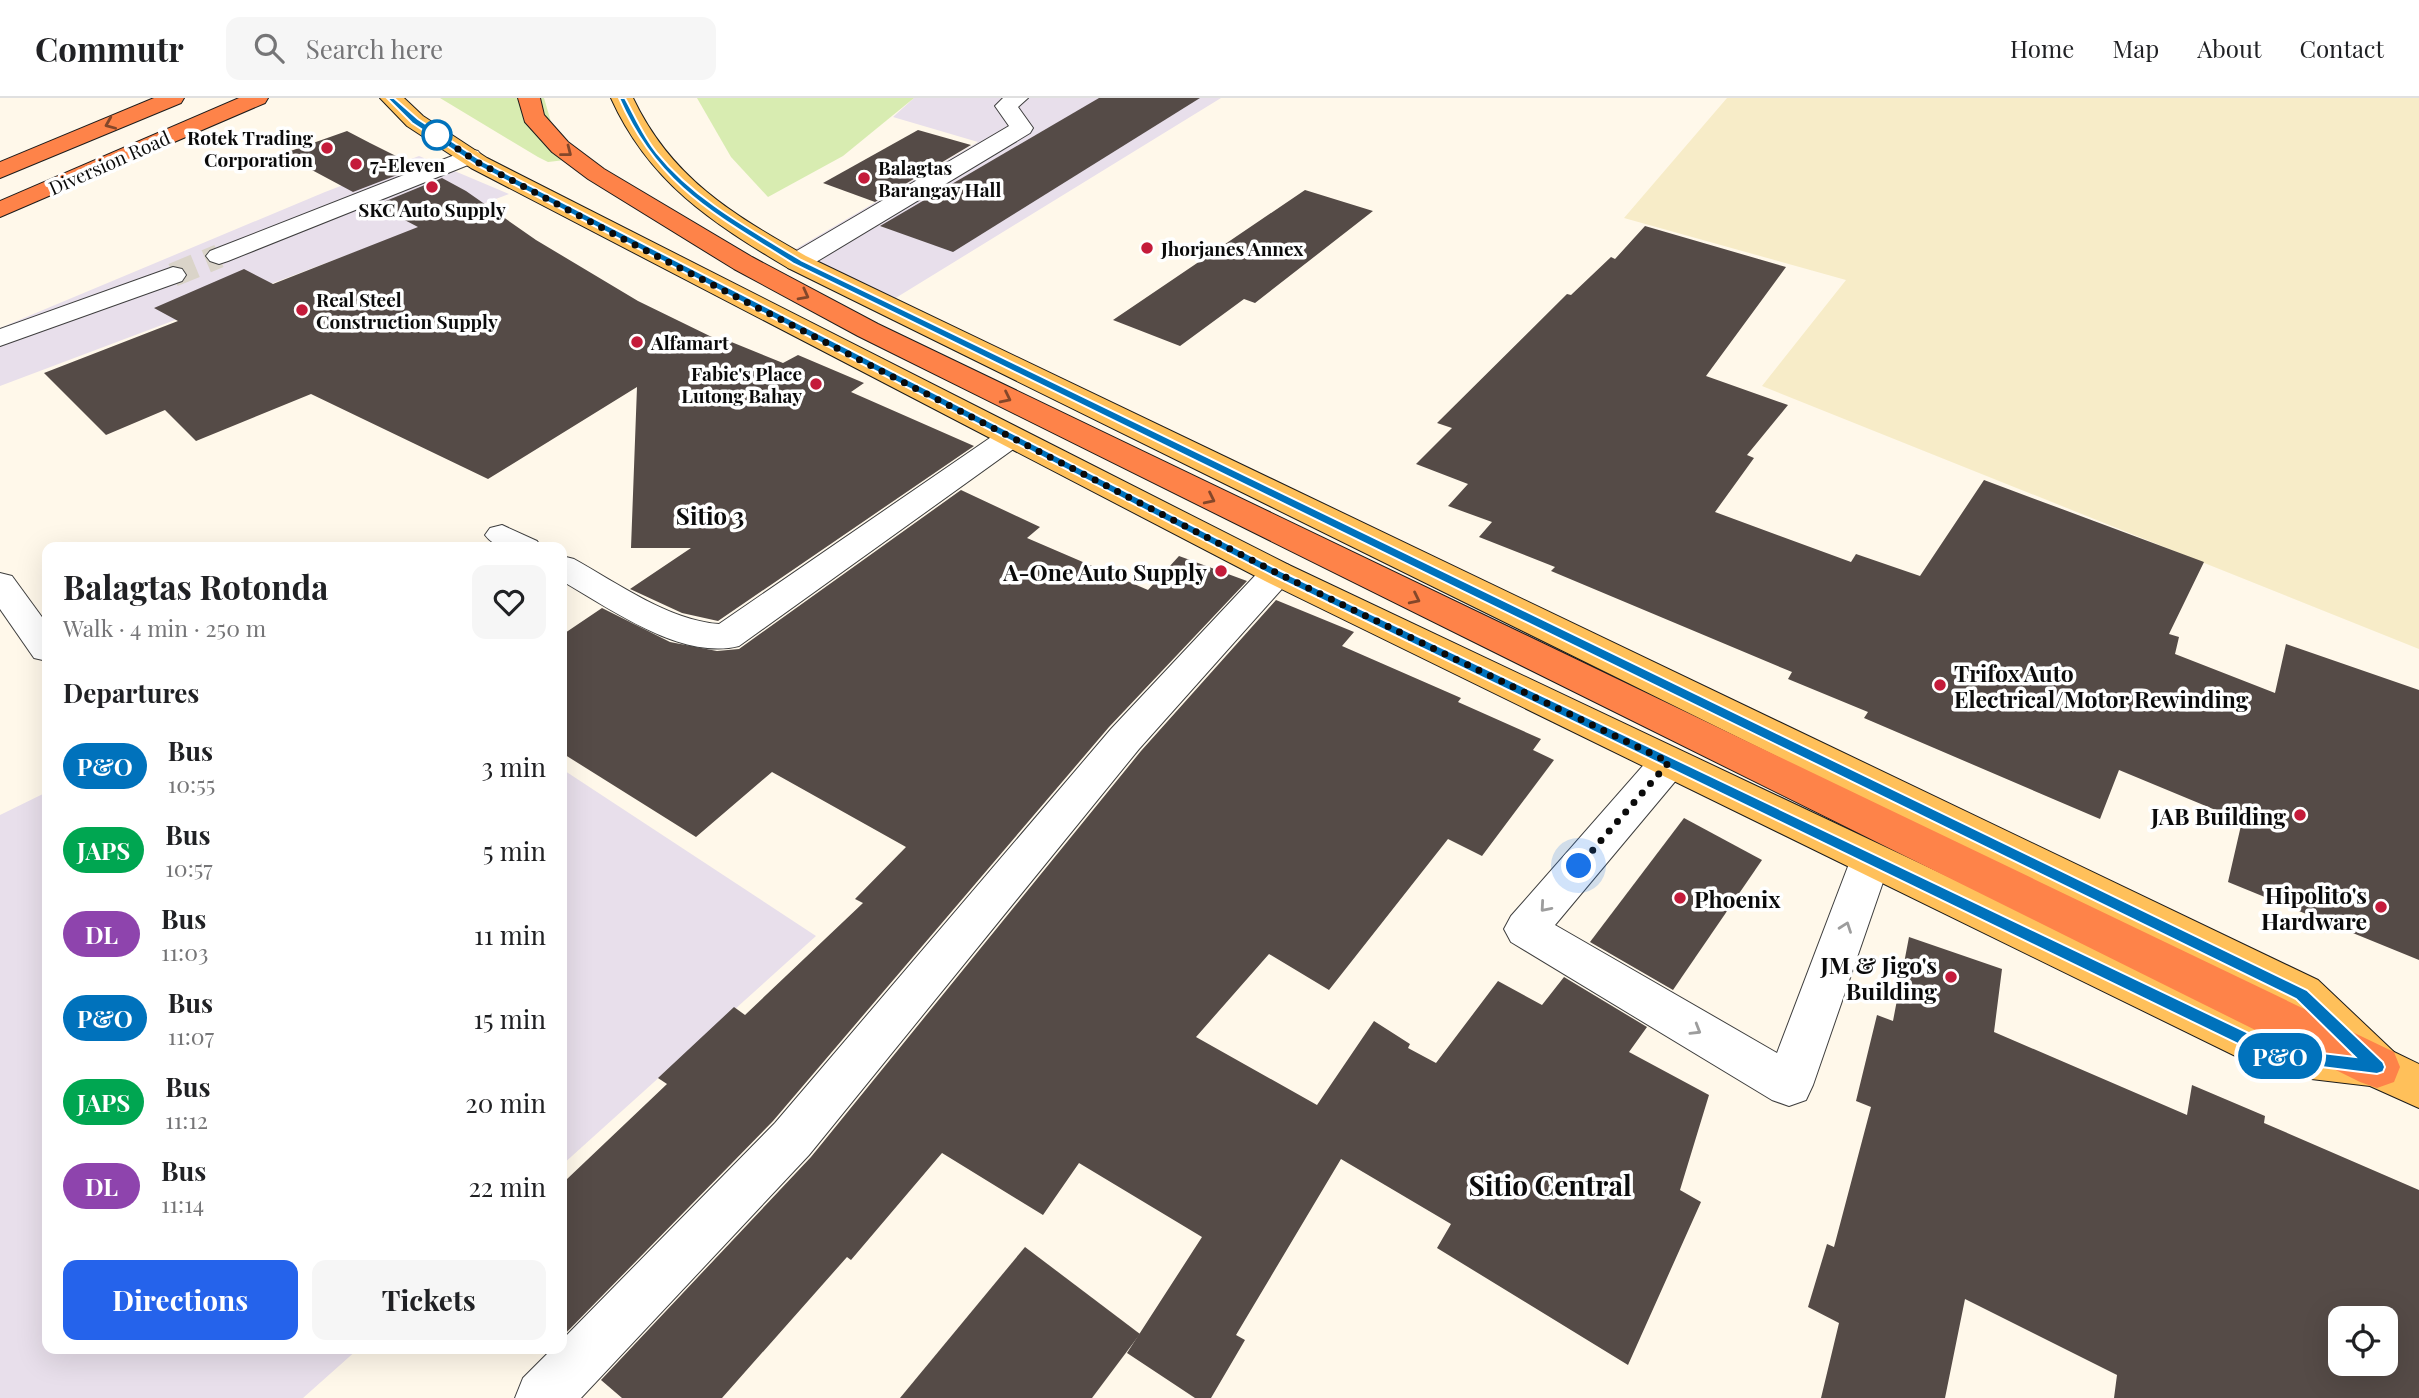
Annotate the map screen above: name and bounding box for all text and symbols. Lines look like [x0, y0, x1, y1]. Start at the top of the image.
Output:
search box [226, 17, 716, 80]
text: Commutr [35, 26, 184, 70]
icon: search [250, 29, 288, 67]
text: Search here [306, 31, 443, 66]
text: Home [2010, 32, 2074, 64]
text: Map [2112, 32, 2159, 64]
text: About [2197, 32, 2261, 64]
text: Contact [2299, 32, 2384, 64]
one-way arrow [105, 116, 117, 130]
unlabelled marker [422, 120, 452, 150]
street label: Diversion Road [44, 124, 174, 200]
place label: Rotek Trading Corporation [187, 124, 313, 172]
marker: Rotek Trading Corporation [319, 140, 335, 156]
one-way arrow [559, 144, 572, 156]
place label: 7-Eleven [370, 151, 445, 177]
place label: Balagtas Barangay Hall [878, 154, 1002, 202]
marker: 7-Eleven [348, 156, 364, 172]
marker: Balagtas Barangay Hall [856, 170, 872, 186]
marker: SKC Auto Supply [424, 179, 440, 195]
place label: SKC Auto Supply [358, 196, 506, 222]
place label: Jhorjanes Annex [1160, 235, 1304, 261]
marker: Jhorjanes Annex [1139, 240, 1155, 256]
place label: Real Steel Construction Supply [316, 286, 498, 334]
one-way arrow [796, 287, 809, 301]
marker: Real Steel Construction Supply [294, 302, 310, 318]
place label: Alfamart [650, 329, 729, 355]
marker: Alfamart [629, 334, 645, 350]
place label: Fabie's Place Lutong Bahay [681, 360, 802, 408]
marker: Fabie's Place Lutong Bahay [808, 376, 824, 392]
one-way arrow [999, 390, 1012, 404]
one-way arrow [1203, 491, 1215, 505]
district label: Sitio 3 [676, 499, 744, 531]
place label: A-One Auto Supply [1002, 556, 1207, 587]
marker: A-One Auto Supply [1213, 563, 1229, 579]
text: Balagtas Rotonda [63, 564, 328, 608]
button: heart [472, 565, 546, 639]
one-way arrow [1408, 590, 1420, 604]
text: Walk · 4 min · 250 m [63, 612, 266, 643]
place label: Trifox Auto Electrical/Motor Rewinding [1954, 657, 2249, 714]
text: Departures [63, 675, 199, 710]
marker: Trifox Auto Electrical/Motor Rewinding [1932, 677, 1948, 693]
text: Bus [168, 733, 213, 768]
text: 3 min [482, 749, 546, 784]
text: P&O [77, 750, 133, 782]
text: 10:55 [168, 768, 215, 799]
place label: JAB Building [2150, 800, 2286, 831]
marker: JAB Building [2292, 807, 2308, 823]
text: Bus [165, 817, 211, 852]
text: 5 min [483, 833, 546, 868]
text: JAPS [77, 834, 130, 866]
your location [1561, 848, 1596, 883]
text: 10:57 [165, 852, 213, 883]
place label: Hipolito's Hardware [2261, 879, 2367, 936]
place label: Phoenix [1694, 883, 1781, 914]
marker: Phoenix [1672, 890, 1688, 906]
one-way arrow [1541, 898, 1553, 911]
marker: Hipolito's Hardware [2373, 899, 2389, 915]
text: Bus [161, 901, 206, 936]
text: 11 min [474, 917, 546, 952]
text: DL [85, 918, 118, 950]
one-way arrow [1838, 921, 1852, 933]
text: 11:03 [161, 936, 208, 967]
place label: JM & Jigo's Building [1819, 949, 1937, 1006]
marker: JM & Jigo's Building [1943, 969, 1959, 985]
text: Bus [168, 985, 213, 1020]
text: 15 min [474, 1001, 546, 1036]
text: P&O [77, 1002, 133, 1034]
text: 11:07 [168, 1020, 214, 1051]
one-way arrow [1688, 1022, 1701, 1035]
line badge: P&O [2240, 1033, 2320, 1079]
text: P&O [2252, 1040, 2308, 1072]
text: Bus [165, 1069, 211, 1104]
text: 20 min [465, 1085, 546, 1120]
text: JAPS [77, 1086, 130, 1118]
text: 11:12 [165, 1104, 208, 1135]
text: Bus [161, 1153, 206, 1188]
district label: Sitio Central [1468, 1166, 1632, 1203]
text: 22 min [468, 1169, 546, 1204]
text: DL [85, 1170, 118, 1202]
text: 11:14 [161, 1188, 204, 1219]
button: Directions [63, 1260, 298, 1340]
button: Tickets [312, 1260, 546, 1340]
map controls [2328, 1306, 2398, 1376]
button: locate [2328, 1306, 2398, 1376]

